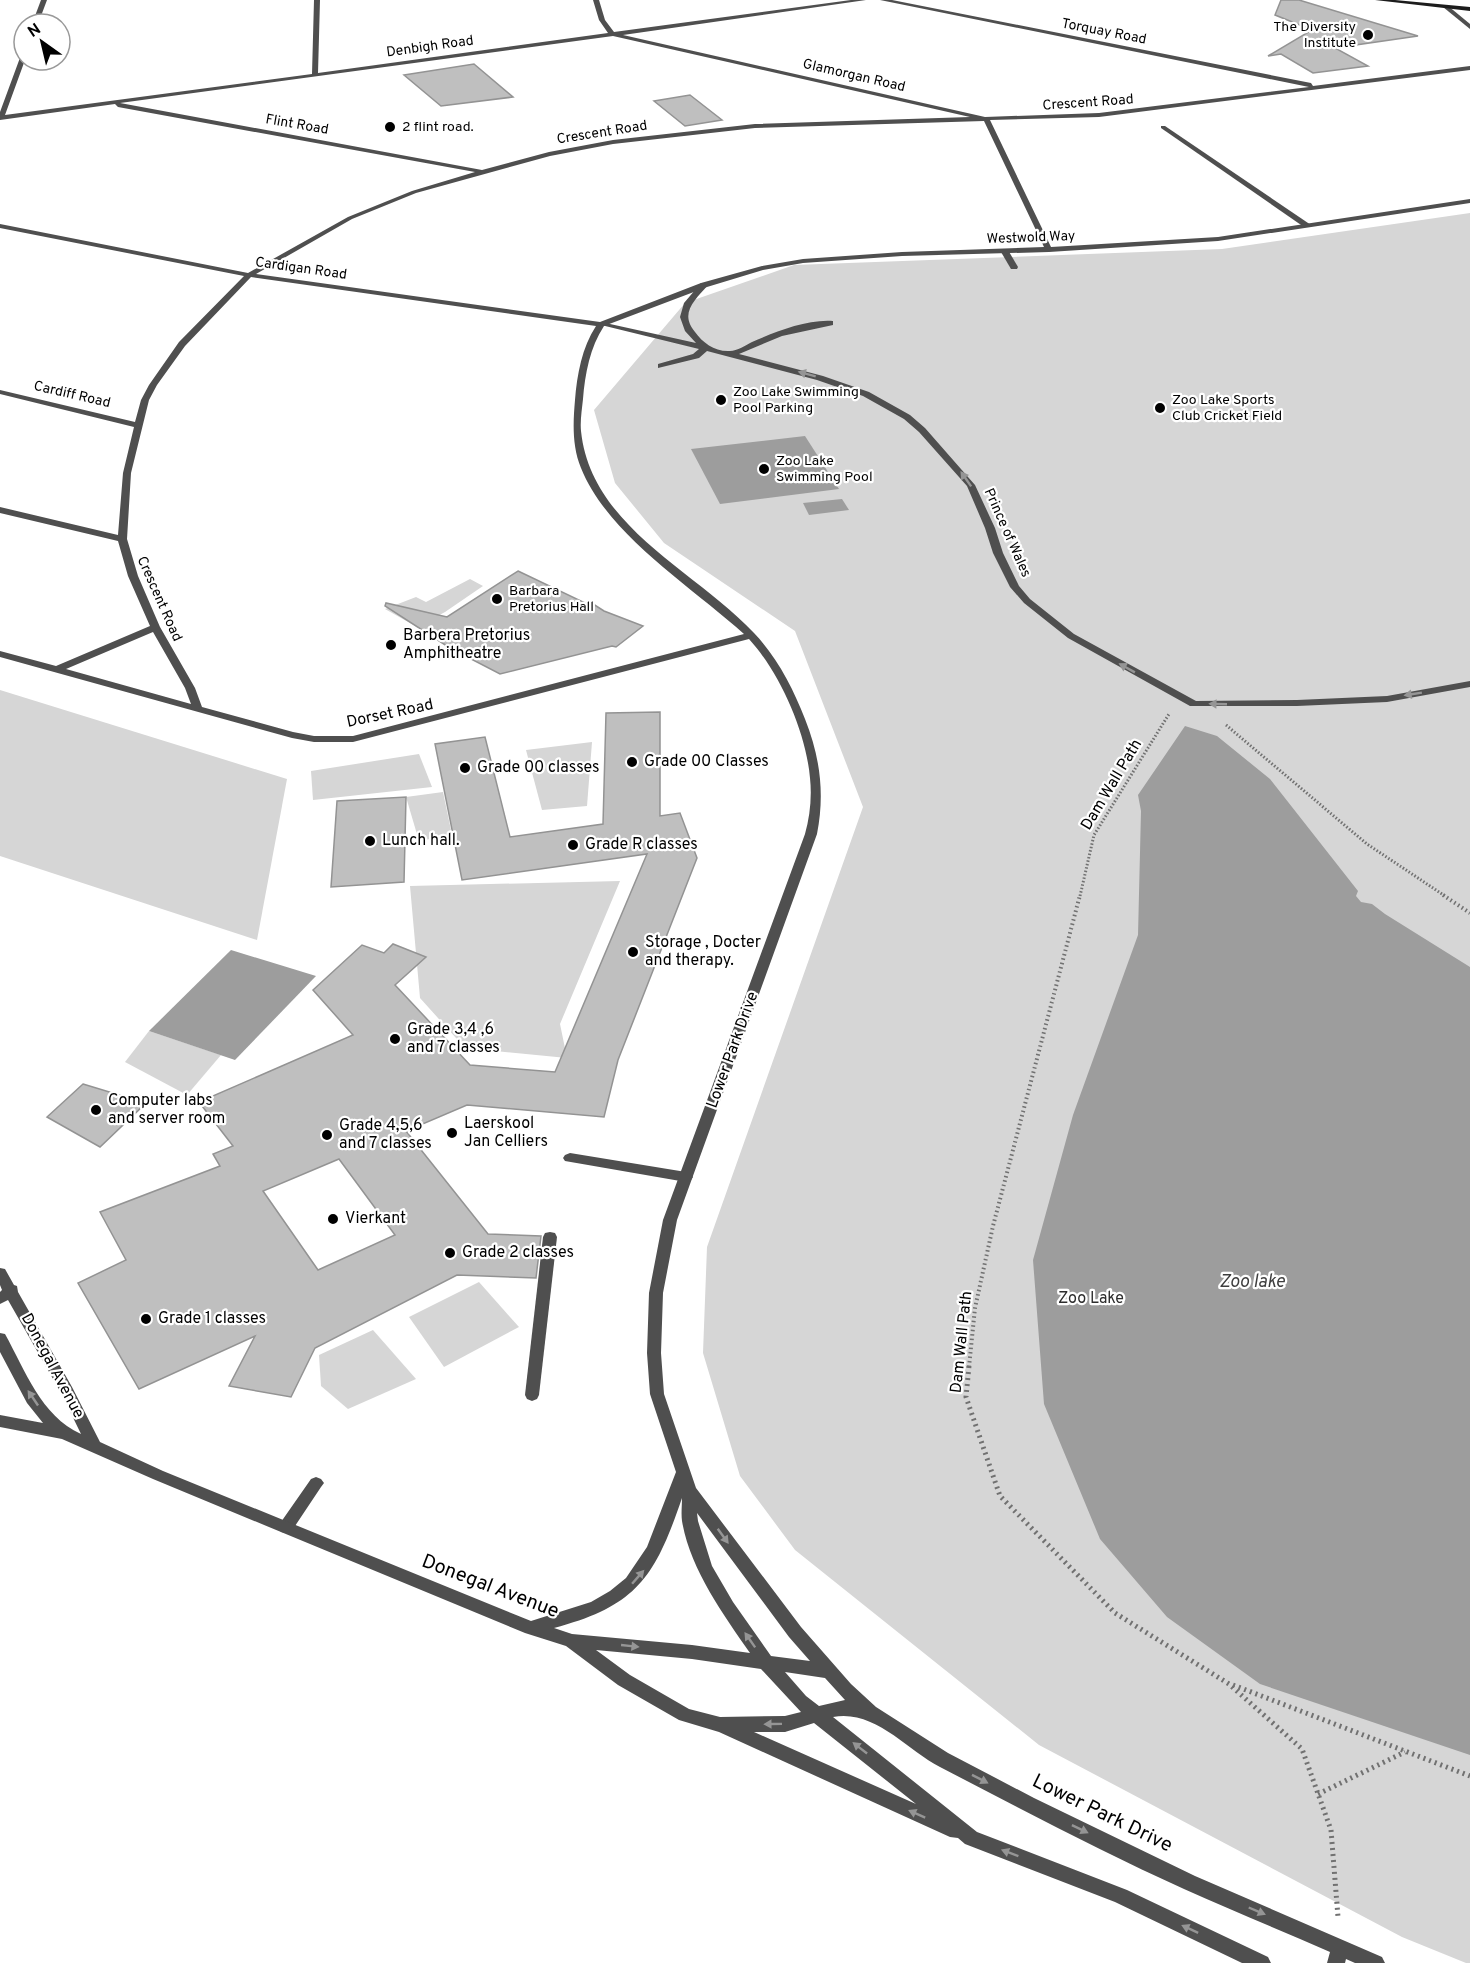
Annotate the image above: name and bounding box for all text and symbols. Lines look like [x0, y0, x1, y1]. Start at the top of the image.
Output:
north arrow [12, 12, 72, 72]
street label: Torquay Road [1060, 15, 1148, 49]
place label: The Diversity Institute [1273, 19, 1356, 52]
text: N [24, 20, 45, 43]
marker: The Diversity Institute [1361, 28, 1375, 42]
street label: Denbigh Road [385, 32, 475, 62]
street label: Glamorgan Road [801, 56, 907, 96]
street label: Crescent Road [1042, 91, 1134, 115]
street label: Flint Road [264, 111, 330, 139]
street label: Crescent Road [556, 117, 648, 149]
place label: 2 flint road. [402, 119, 474, 136]
marker: 2 flint road. [383, 120, 397, 134]
street label: Westwold Way [986, 228, 1076, 248]
street label: Cardigan Road [254, 254, 348, 284]
one-way arrow [798, 369, 816, 379]
street label: Cardiff Road [32, 378, 112, 412]
place label: Zoo Lake Swimming Pool Parking [733, 384, 859, 417]
place label: Zoo Lake Sports Club Cricket Field [1172, 392, 1282, 425]
marker: Zoo Lake Swimming Pool Parking [714, 393, 728, 407]
marker: Zoo Lake Sports Club Cricket Field [1153, 401, 1167, 415]
place label: Zoo Lake Swimming Pool [776, 453, 873, 486]
marker: Zoo Lake Swimming Pool [757, 462, 771, 476]
one-way arrow [961, 471, 972, 487]
street label: Prince of Wales [980, 486, 1034, 580]
street label: Crescent Road [133, 554, 185, 644]
place label: Barbara Pretorius Hall [509, 583, 594, 616]
marker: Barbara Pretorius Hall [490, 592, 504, 606]
place label: Barbera Pretorius Amphitheatre [403, 626, 530, 664]
marker: Barbera Pretorius Amphitheatre [384, 638, 398, 652]
one-way arrow [1118, 663, 1135, 673]
one-way arrow [1403, 690, 1422, 699]
street label: Dorset Road [345, 695, 435, 733]
one-way arrow [1209, 700, 1228, 709]
street label: Dam Wall Path [1077, 736, 1147, 834]
place label: Grade 00 Classes [644, 752, 769, 772]
marker: Grade 00 Classes [625, 755, 639, 769]
place label: Grade 00 classes [477, 758, 600, 778]
marker: Grade 00 classes [458, 761, 472, 775]
place label: Lunch hall. [382, 831, 460, 851]
marker: Lunch hall. [363, 834, 377, 848]
place label: Grade R classes [585, 835, 698, 855]
marker: Grade R classes [566, 838, 580, 852]
place label: Storage , Docter and therapy. [645, 933, 761, 971]
marker: Storage , Docter and therapy. [626, 945, 640, 959]
street label: Lower Park Drive [703, 989, 763, 1111]
place label: Grade 3,4 ,6 and 7 classes [407, 1020, 500, 1058]
marker: Grade 3,4 ,6 and 7 classes [388, 1032, 402, 1046]
place label: Computer labs and server room [108, 1091, 225, 1129]
marker: Computer labs and server room [89, 1103, 103, 1117]
place label: Laerskool Jan Celliers [464, 1114, 548, 1152]
place label: Grade 4,5,6 and 7 classes [339, 1116, 432, 1154]
marker: Laerskool Jan Celliers [445, 1126, 459, 1140]
marker: Grade 4,5,6 and 7 classes [320, 1128, 334, 1142]
place label: Vierkant [345, 1209, 406, 1229]
marker: Vierkant [326, 1212, 340, 1226]
place label: Grade 2 classes [462, 1243, 574, 1263]
marker: Grade 2 classes [443, 1246, 457, 1260]
water label: Zoo lake [1219, 1271, 1286, 1294]
park label: Zoo Lake [1058, 1289, 1124, 1309]
street label: Dam Wall Path [947, 1290, 977, 1394]
place label: Grade 1 classes [158, 1309, 266, 1329]
street label: Donegal Avenue [16, 1310, 88, 1422]
marker: Grade 1 classes [139, 1312, 153, 1326]
one-way arrow [28, 1390, 39, 1406]
one-way arrow [717, 1528, 729, 1544]
street label: Donegal Avenue [418, 1549, 562, 1625]
one-way arrow [631, 1569, 645, 1584]
one-way arrow [744, 1632, 756, 1648]
one-way arrow [620, 1641, 639, 1651]
one-way arrow [763, 1720, 782, 1729]
one-way arrow [852, 1742, 868, 1755]
street label: Lower Park Drive [1028, 1769, 1176, 1859]
one-way arrow [972, 1774, 989, 1784]
one-way arrow [908, 1809, 926, 1819]
one-way arrow [1072, 1825, 1089, 1834]
one-way arrow [1001, 1848, 1019, 1857]
one-way arrow [1249, 1907, 1266, 1916]
one-way arrow [1181, 1924, 1198, 1933]

